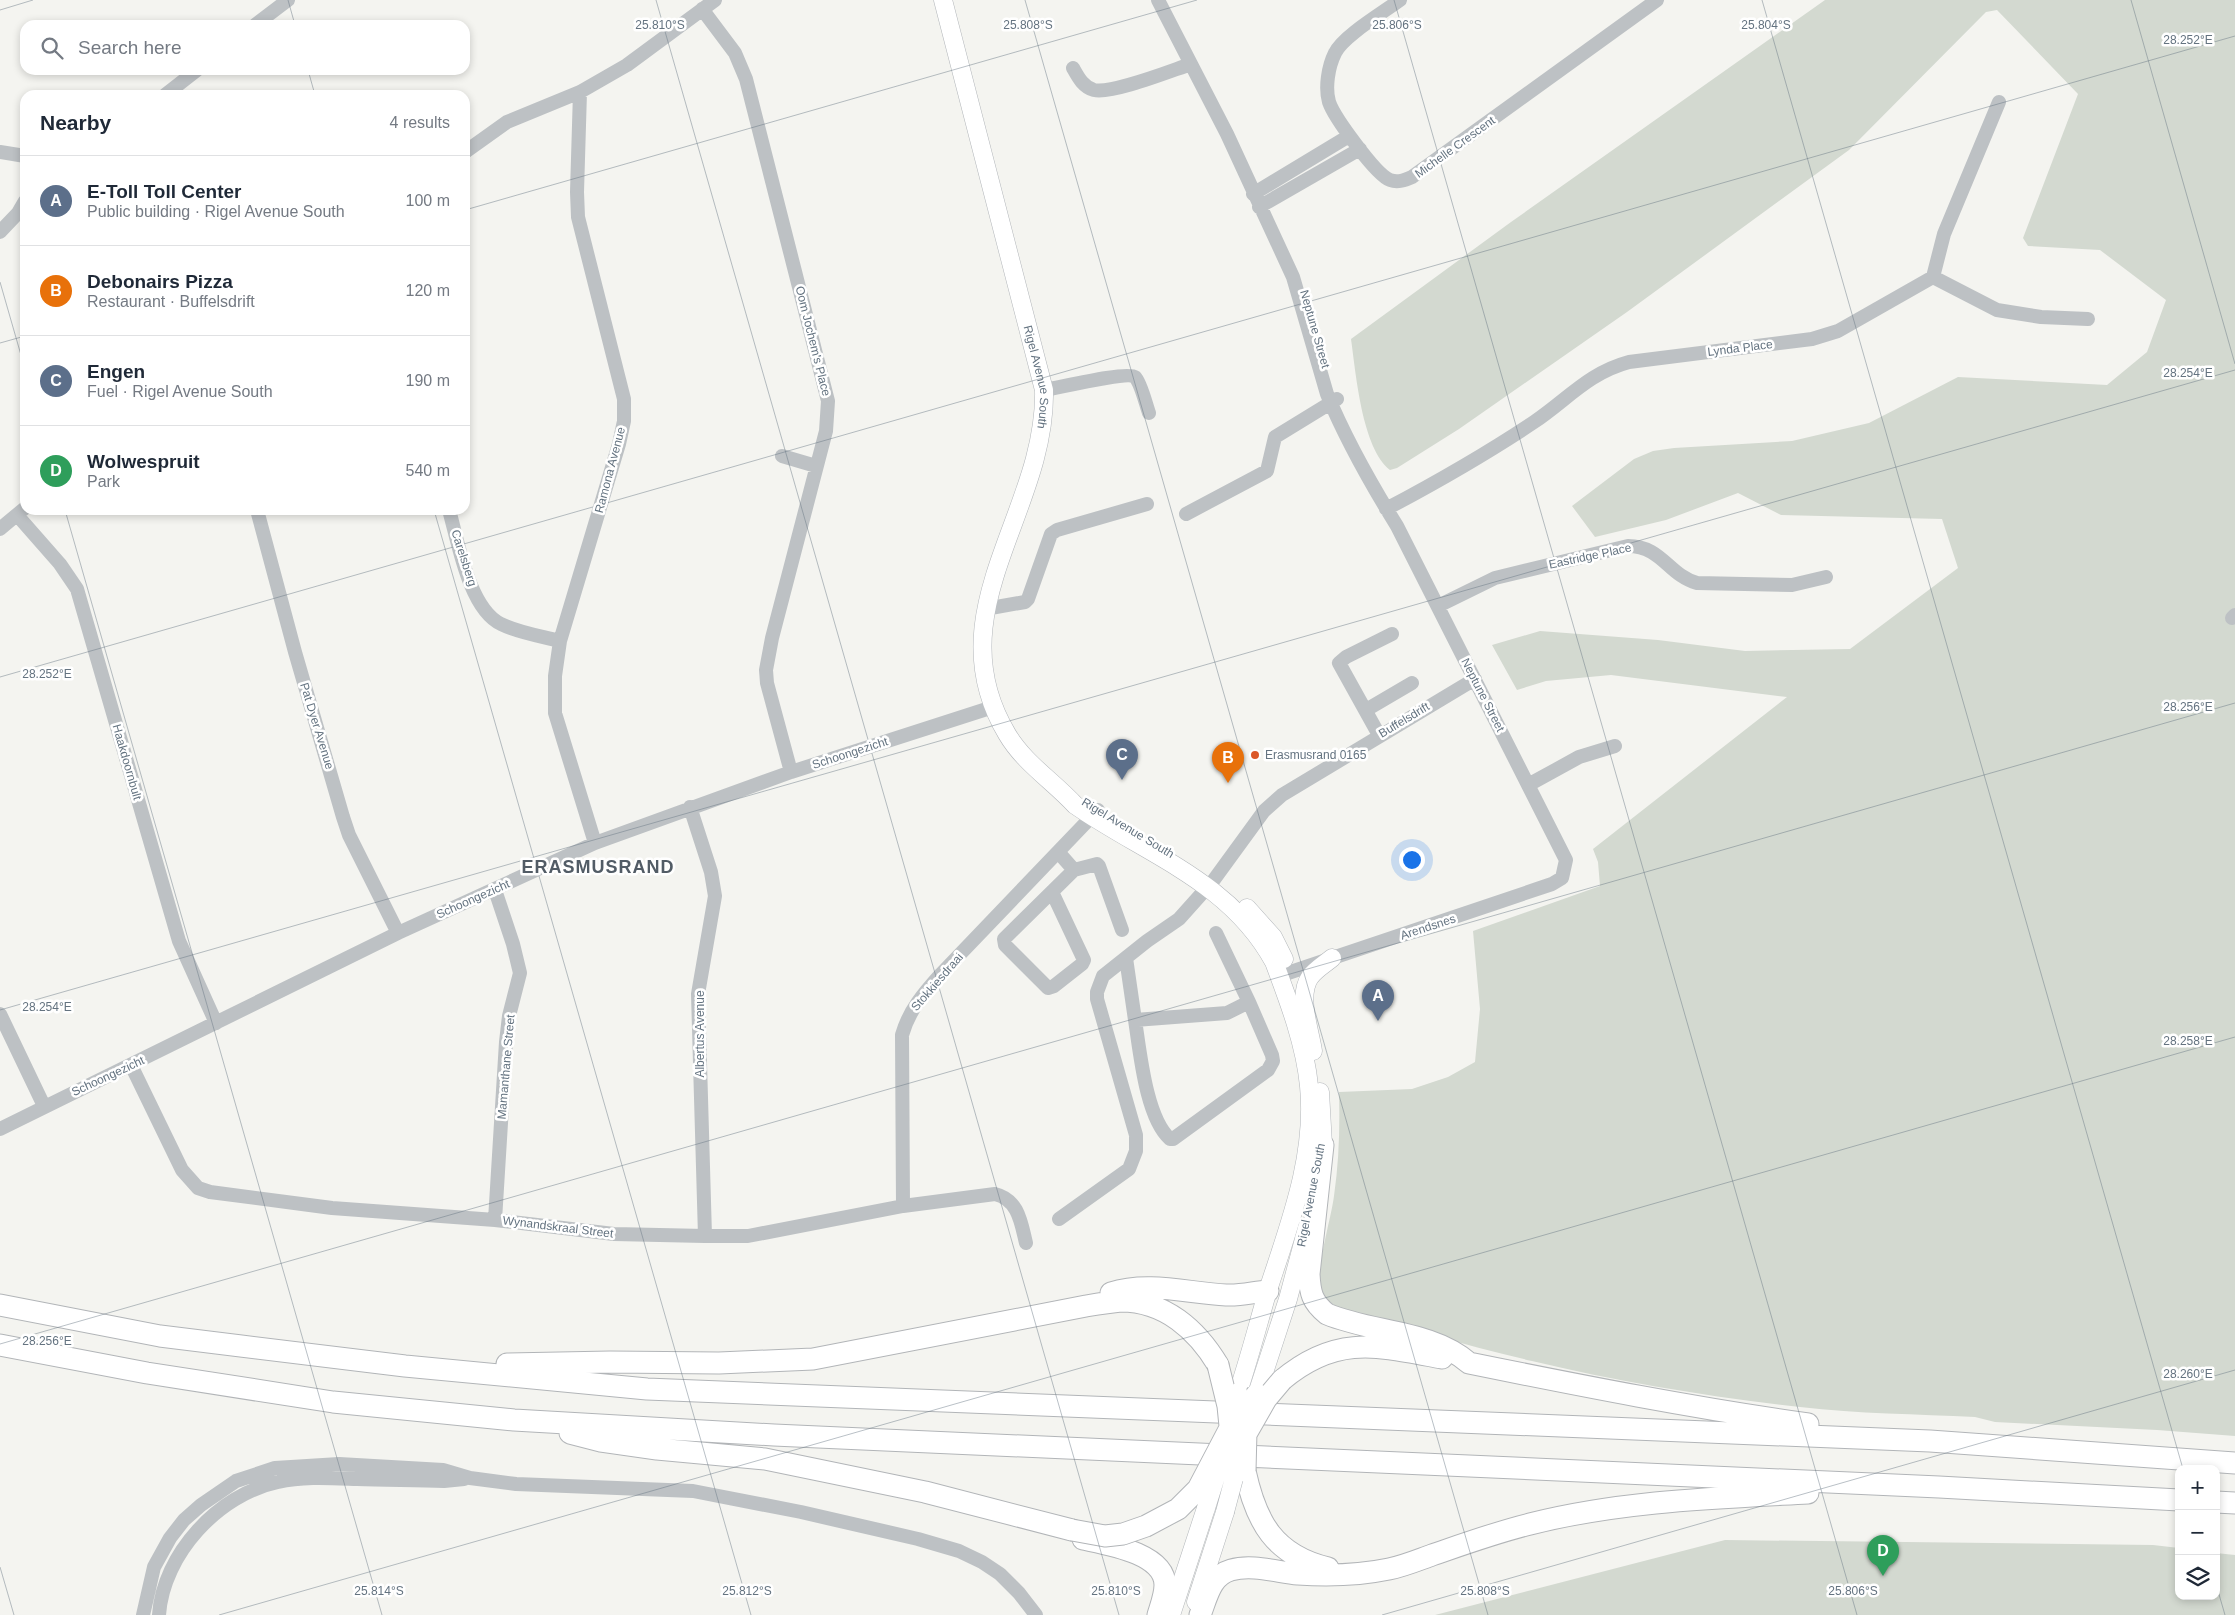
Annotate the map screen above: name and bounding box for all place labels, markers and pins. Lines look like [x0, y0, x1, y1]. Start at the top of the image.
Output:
pin: C [1106, 739, 1138, 780]
pin: B [1212, 742, 1244, 783]
place label: Erasmusrand 0165 [1265, 748, 1367, 762]
marker: Erasmusrand 0165 [1249, 749, 1261, 761]
pin: A [1362, 980, 1394, 1021]
pin: D [1867, 1535, 1899, 1576]

